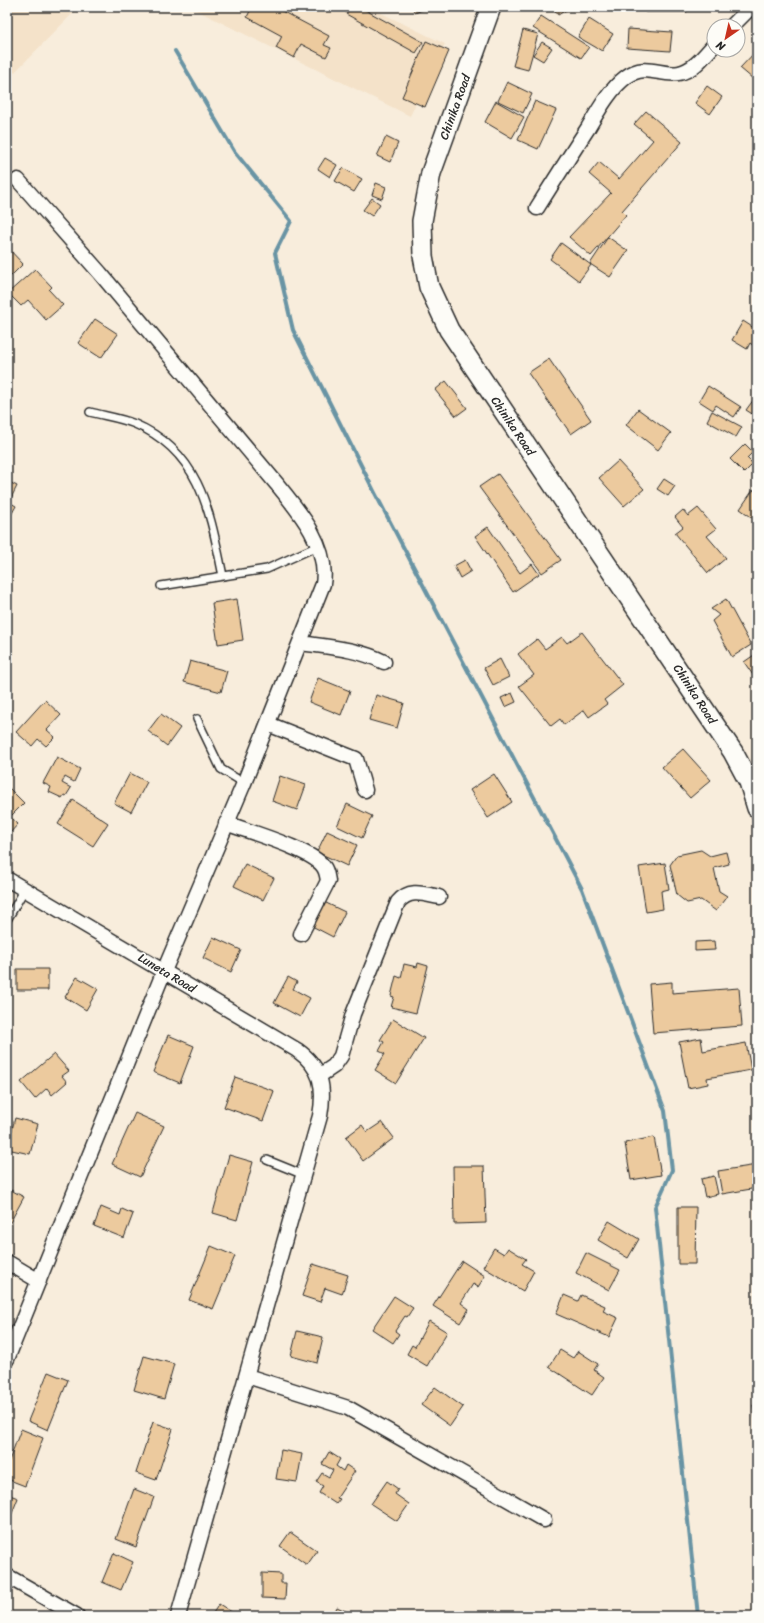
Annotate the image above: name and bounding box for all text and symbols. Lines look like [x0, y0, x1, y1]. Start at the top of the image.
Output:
north arrow [706, 18, 746, 58]
text: N [712, 36, 730, 56]
street label: Chinika Road [433, 70, 478, 143]
street label: Chinika Road [485, 392, 542, 462]
street label: Chinika Road [667, 659, 724, 730]
street label: Luneta Road [134, 947, 201, 999]

